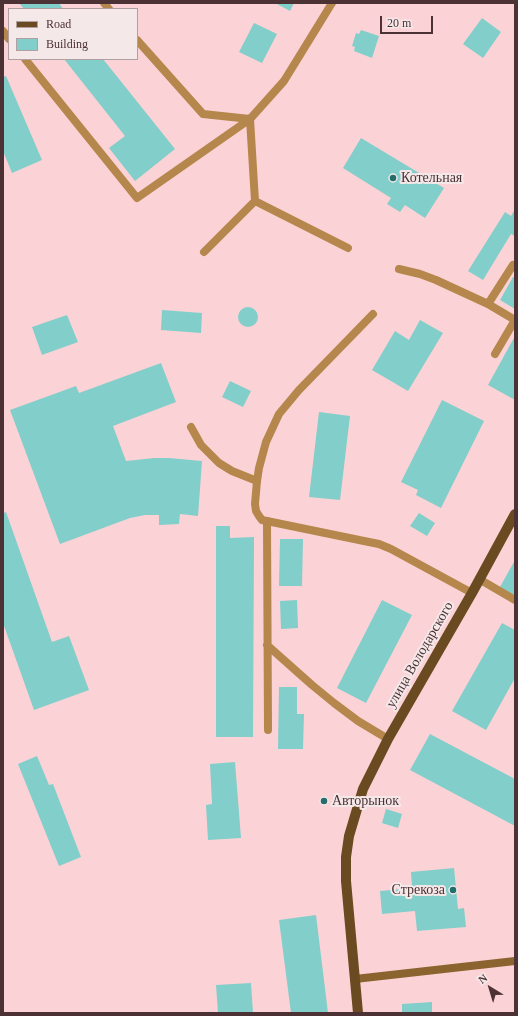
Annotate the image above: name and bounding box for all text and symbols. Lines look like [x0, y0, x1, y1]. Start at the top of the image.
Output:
legend [8, 8, 138, 60]
scale bar [382, 8, 435, 34]
text: 20 m [387, 16, 411, 30]
text: Road [46, 17, 71, 31]
text: Building [46, 37, 88, 51]
place label: Котельная [401, 170, 462, 186]
marker: Котельная [388, 173, 398, 183]
street label: улица Володарского [383, 599, 457, 711]
place label: Авторынок [332, 793, 399, 809]
marker: Авторынок [319, 796, 329, 806]
place label: Стрекоза [392, 882, 445, 898]
marker: Стрекоза [448, 885, 458, 895]
north arrow [470, 968, 510, 1008]
text: N [476, 971, 489, 986]

